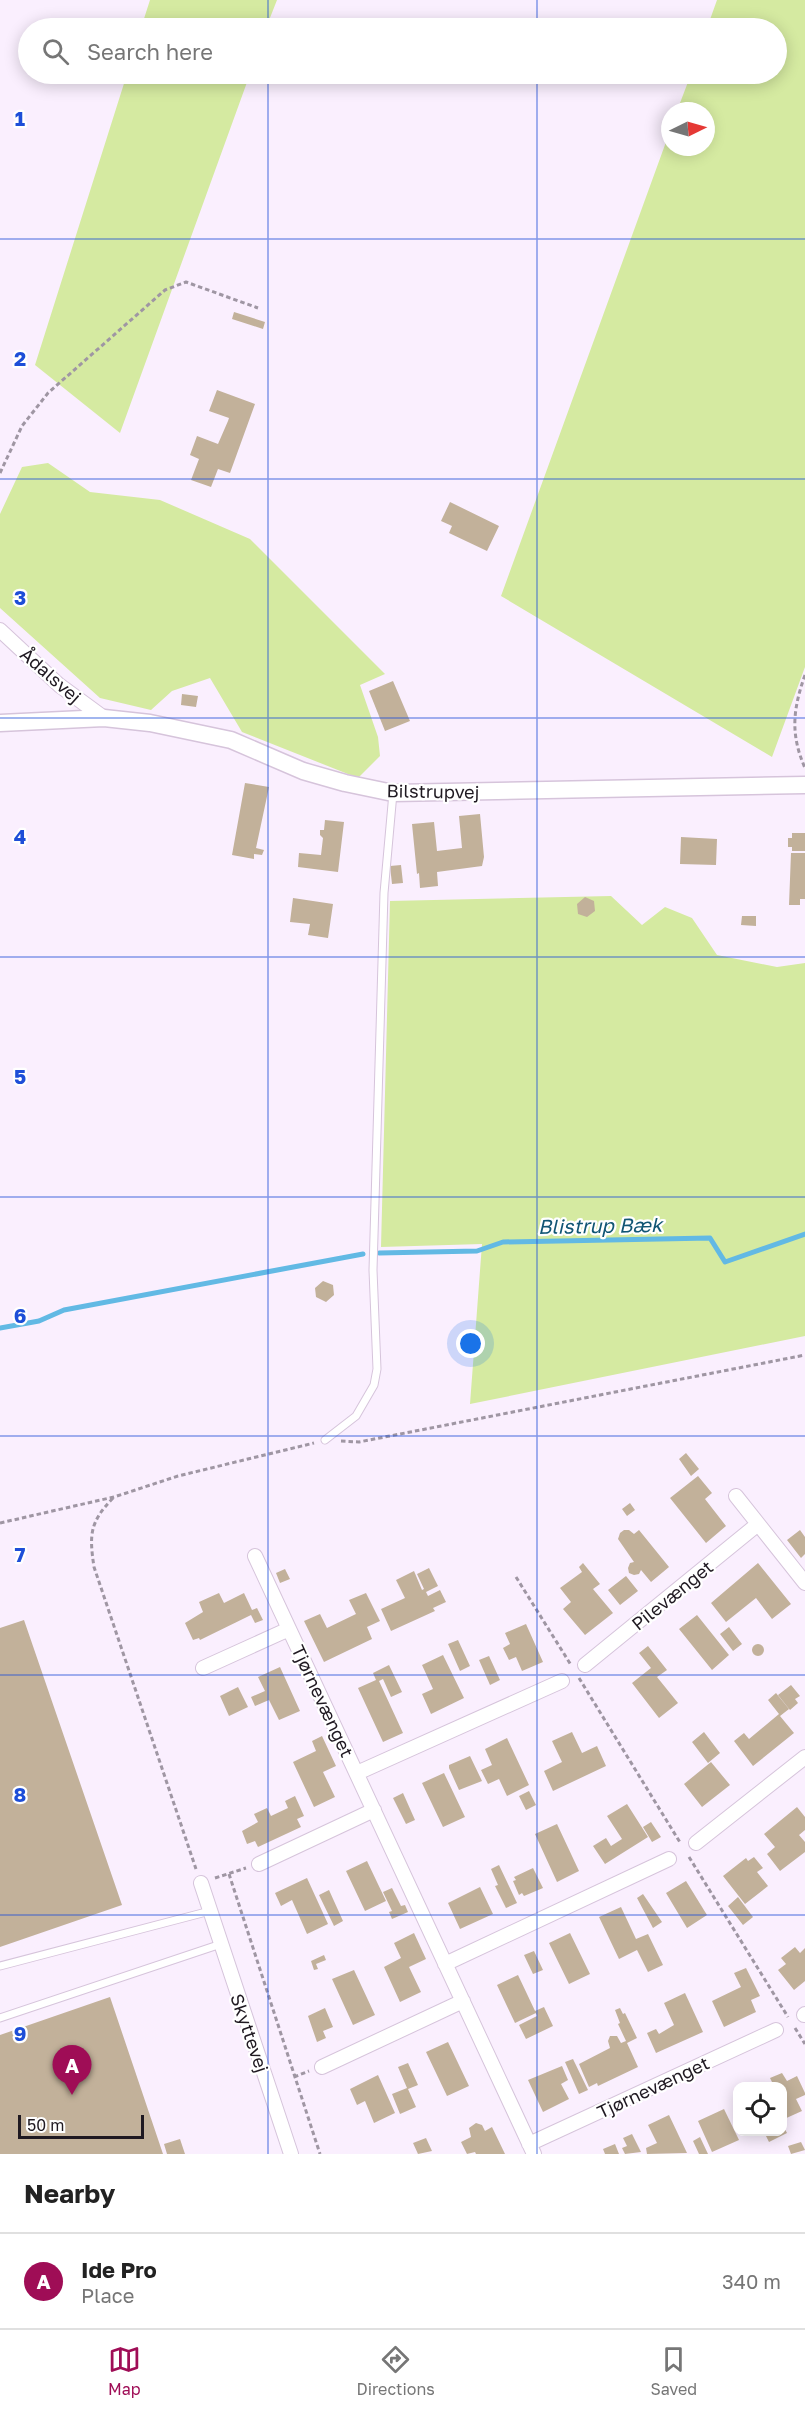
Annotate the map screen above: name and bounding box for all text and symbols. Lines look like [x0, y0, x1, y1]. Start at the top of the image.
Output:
search box [18, 18, 787, 84]
icon: search [39, 35, 72, 68]
text: Search here [87, 38, 213, 65]
north arrow [661, 102, 715, 156]
text: 1 [15, 106, 25, 130]
text: 2 [14, 346, 26, 370]
text: 3 [14, 585, 26, 609]
street label: Ådalsvej [16, 643, 86, 707]
street label: Bilstrupvej [386, 779, 480, 803]
text: 4 [14, 824, 26, 848]
text: 5 [14, 1064, 26, 1088]
water label: Blistrup Bæk [538, 1212, 665, 1238]
text: 6 [14, 1303, 26, 1327]
your location [456, 1329, 485, 1358]
text: 7 [15, 1542, 26, 1566]
street label: Pilevænget [627, 1555, 717, 1635]
street label: Tjørnevænget [287, 1641, 359, 1761]
text: 8 [14, 1782, 26, 1806]
street label: Skyttevej [226, 1991, 274, 2075]
text: 9 [14, 2021, 26, 2045]
pin: A [52, 2046, 92, 2095]
street label: Tjørnevænget [593, 2051, 713, 2123]
map controls [733, 2082, 787, 2136]
button: locate [733, 2082, 787, 2136]
scale bar [18, 2112, 144, 2140]
text: 50 m [27, 2115, 64, 2135]
text: Nearby [24, 2178, 115, 2209]
text: Ide Pro [81, 2256, 157, 2283]
text: A [36, 2269, 51, 2293]
text: 340 m [722, 2269, 781, 2293]
text: Place [81, 2283, 134, 2307]
tab: Map [108, 2343, 141, 2399]
tab: Directions [357, 2343, 435, 2399]
tab: Saved [650, 2343, 697, 2399]

